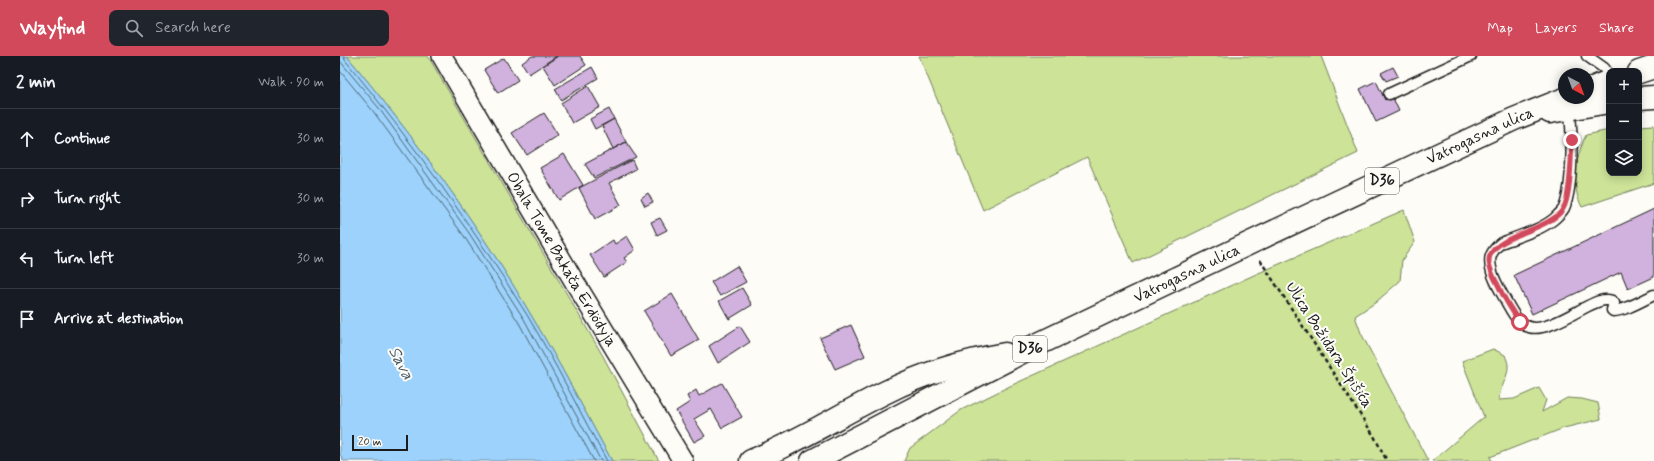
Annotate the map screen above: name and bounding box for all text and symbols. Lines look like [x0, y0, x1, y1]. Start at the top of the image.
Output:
search box [109, 10, 389, 46]
text: Wayfind [20, 16, 85, 41]
icon: search [123, 17, 145, 39]
text: Search here [155, 18, 231, 38]
text: Map [1487, 19, 1513, 37]
text: Layers [1535, 19, 1577, 37]
text: Share [1599, 19, 1634, 37]
north arrow [1558, 68, 1594, 104]
map controls [1606, 68, 1642, 176]
button: + [1606, 68, 1642, 104]
text: 2 min [16, 71, 56, 93]
text: Walk · 90 m [258, 74, 324, 91]
street label: Vatrogasna ulica [1423, 102, 1536, 169]
button: − [1606, 104, 1642, 140]
icon: ahead [16, 128, 38, 150]
text: Continue [54, 129, 110, 149]
text: 30 m [297, 130, 324, 147]
route end [1563, 131, 1581, 149]
button: layers [1606, 140, 1642, 176]
street label: Obala Tome Bakača Erdödyja [502, 168, 622, 351]
road number: D36 [1365, 168, 1399, 194]
icon: right [16, 188, 38, 210]
text: Turn right [54, 189, 121, 209]
text: 30 m [297, 190, 324, 207]
street label: Vatrogasna ulica [1130, 239, 1243, 308]
icon: left [16, 248, 38, 270]
text: Turn left [54, 249, 114, 269]
text: 30 m [297, 250, 324, 267]
street label: Ulica Božidara Špišića [1280, 278, 1378, 412]
icon: arrive [16, 308, 38, 330]
text: Arrive at destination [54, 309, 183, 329]
route start [1511, 313, 1529, 331]
road number: D36 [1013, 336, 1047, 362]
water label: Sava [383, 342, 419, 384]
scale bar [352, 433, 408, 452]
text: 20 m [358, 435, 381, 449]

